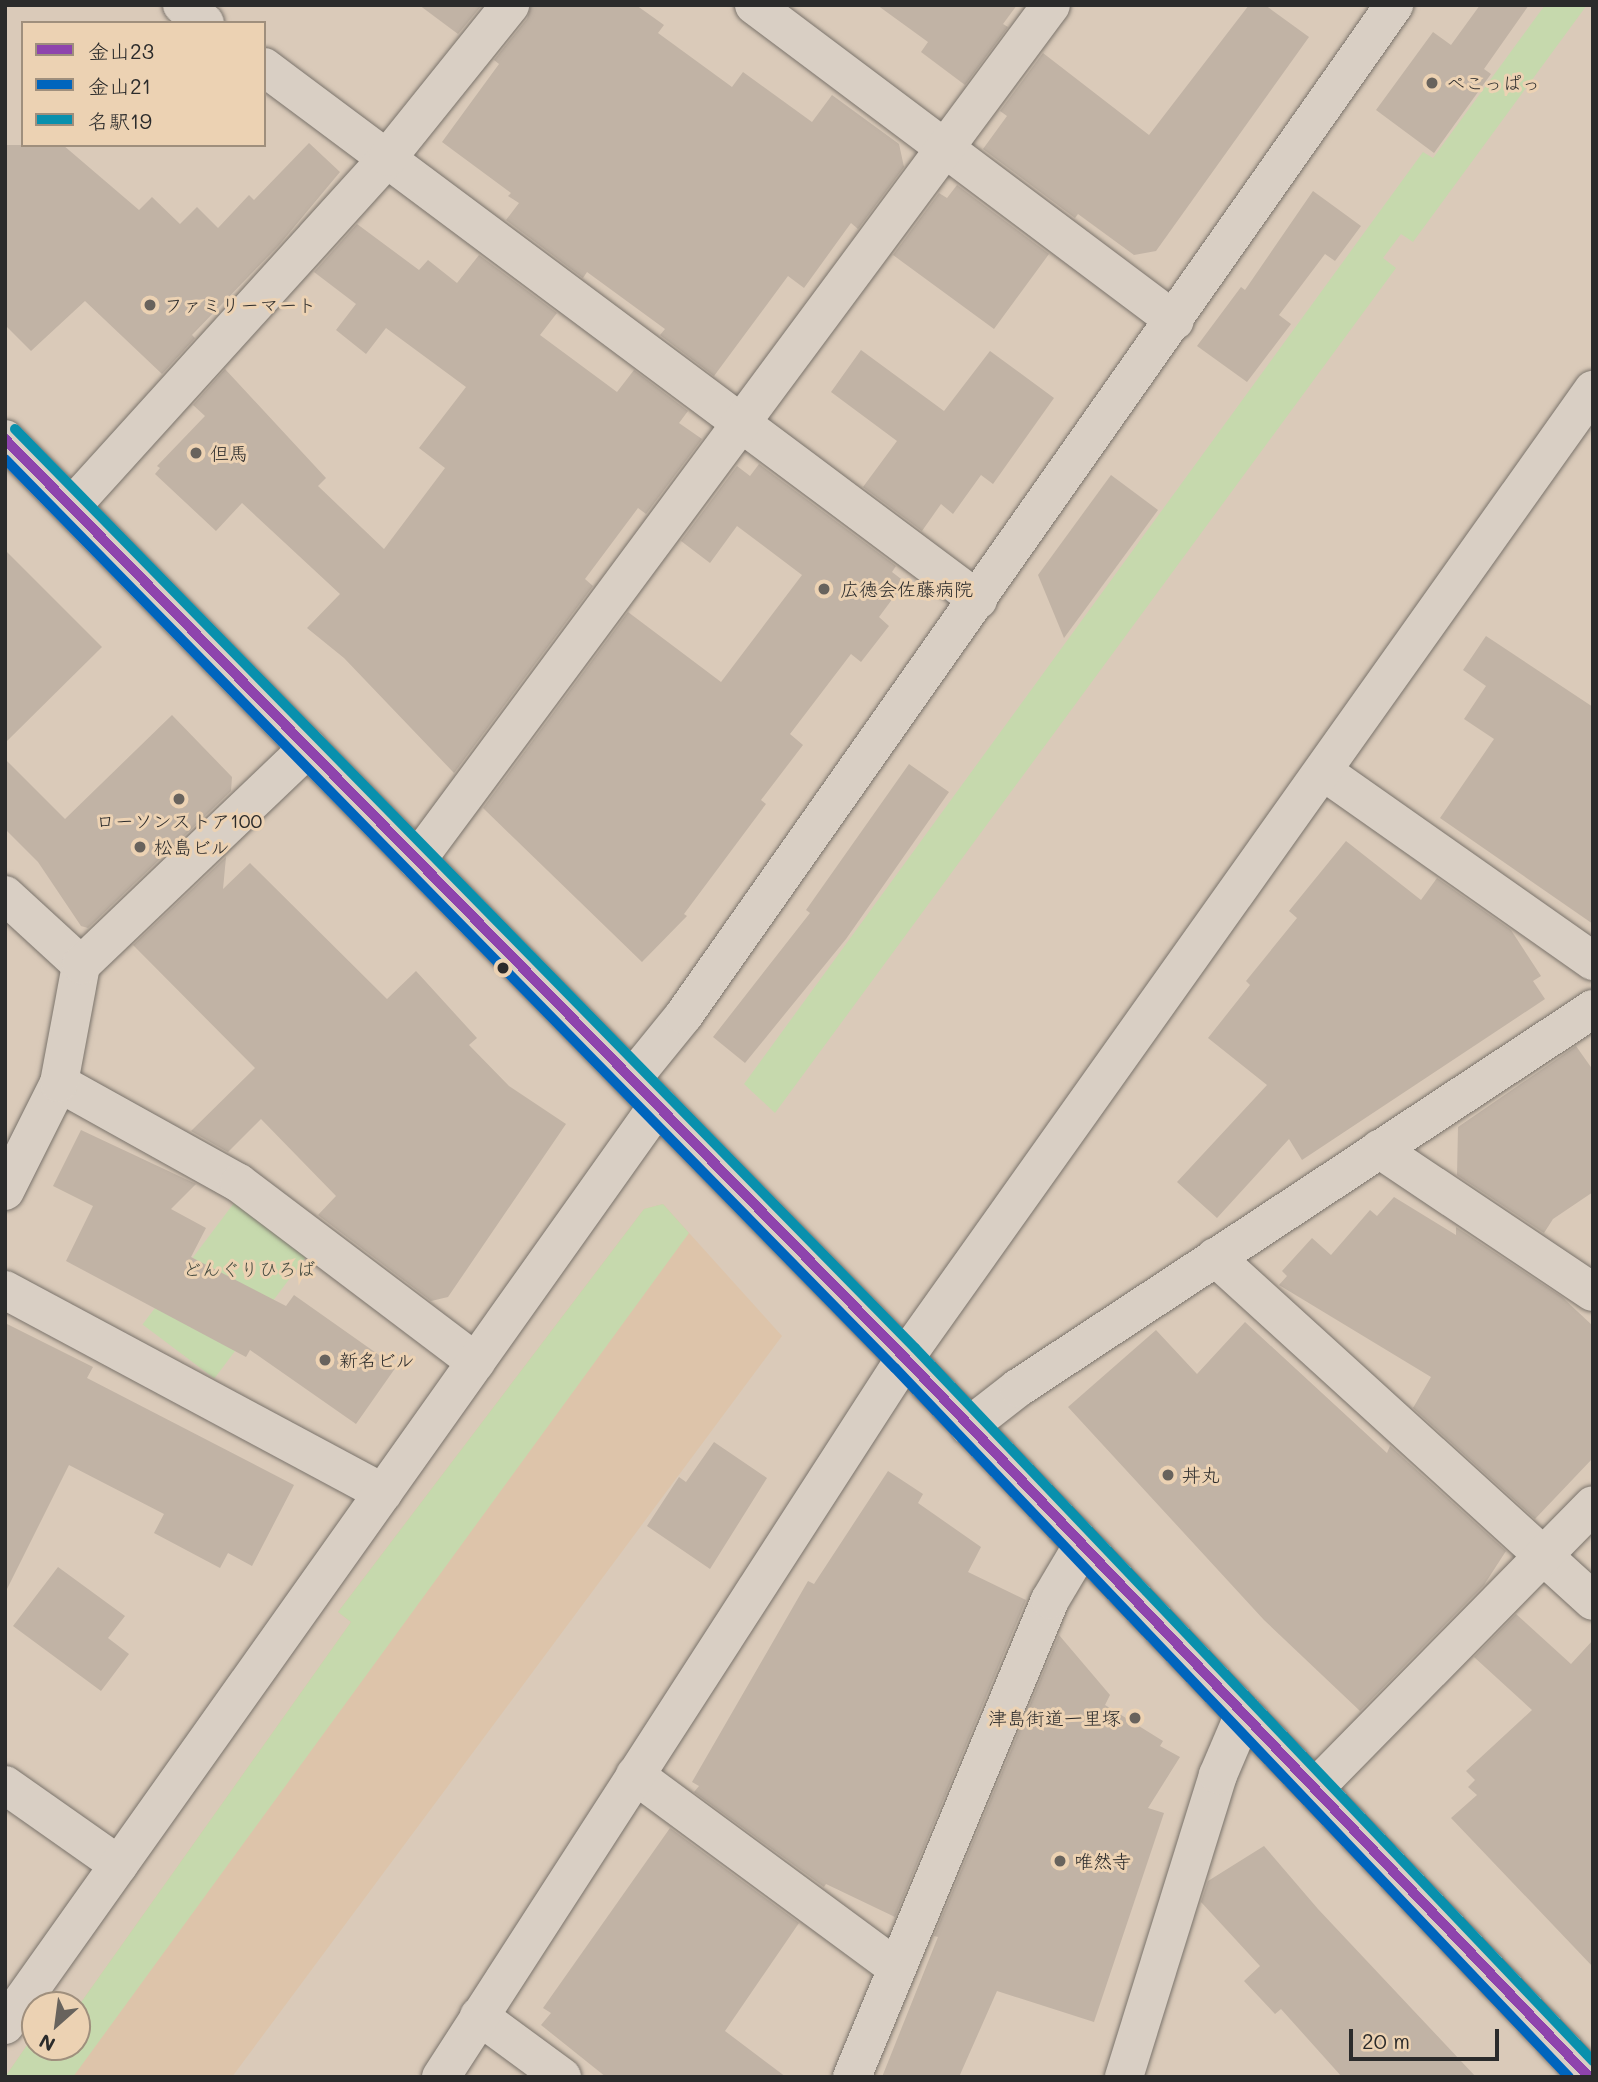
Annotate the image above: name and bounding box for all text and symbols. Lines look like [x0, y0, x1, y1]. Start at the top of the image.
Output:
legend [21, 21, 266, 147]
text: 金山23 [88, 37, 154, 64]
text: 金山21 [88, 72, 151, 99]
place label: ぺこっぱっ [1446, 72, 1541, 94]
marker: ぺこっぱっ [1424, 75, 1440, 91]
text: 名駅19 [88, 107, 152, 134]
place label: ファミリーマート [164, 294, 316, 316]
marker: ファミリーマート [142, 297, 158, 313]
place label: 但馬 [210, 442, 248, 464]
marker: 但馬 [188, 445, 204, 461]
place label: 広徳会佐藤病院 [840, 578, 973, 600]
marker: 広徳会佐藤病院 [814, 579, 834, 599]
marker: ローソンストア100 [171, 791, 187, 807]
place label: ローソンストア100 [97, 810, 261, 832]
place label: 松島ビル [154, 836, 230, 858]
marker: 松島ビル [132, 839, 148, 855]
unlabelled marker [496, 961, 510, 975]
park label: どんぐりひろば [183, 1258, 315, 1280]
place label: 新名ビル [339, 1349, 415, 1371]
marker: 新名ビル [317, 1352, 333, 1368]
place label: 丼丸 [1182, 1464, 1220, 1486]
marker: 丼丸 [1160, 1467, 1176, 1483]
place label: 津島街道一里塚 [988, 1707, 1121, 1729]
marker: 津島街道一里塚 [1127, 1710, 1143, 1726]
place label: 唯然寺 [1074, 1850, 1131, 1872]
marker: 唯然寺 [1052, 1853, 1068, 1869]
north arrow [21, 1991, 91, 2061]
scale bar [1353, 2016, 1504, 2060]
text: 20 m [1362, 2027, 1410, 2054]
text: N [35, 2029, 59, 2058]

